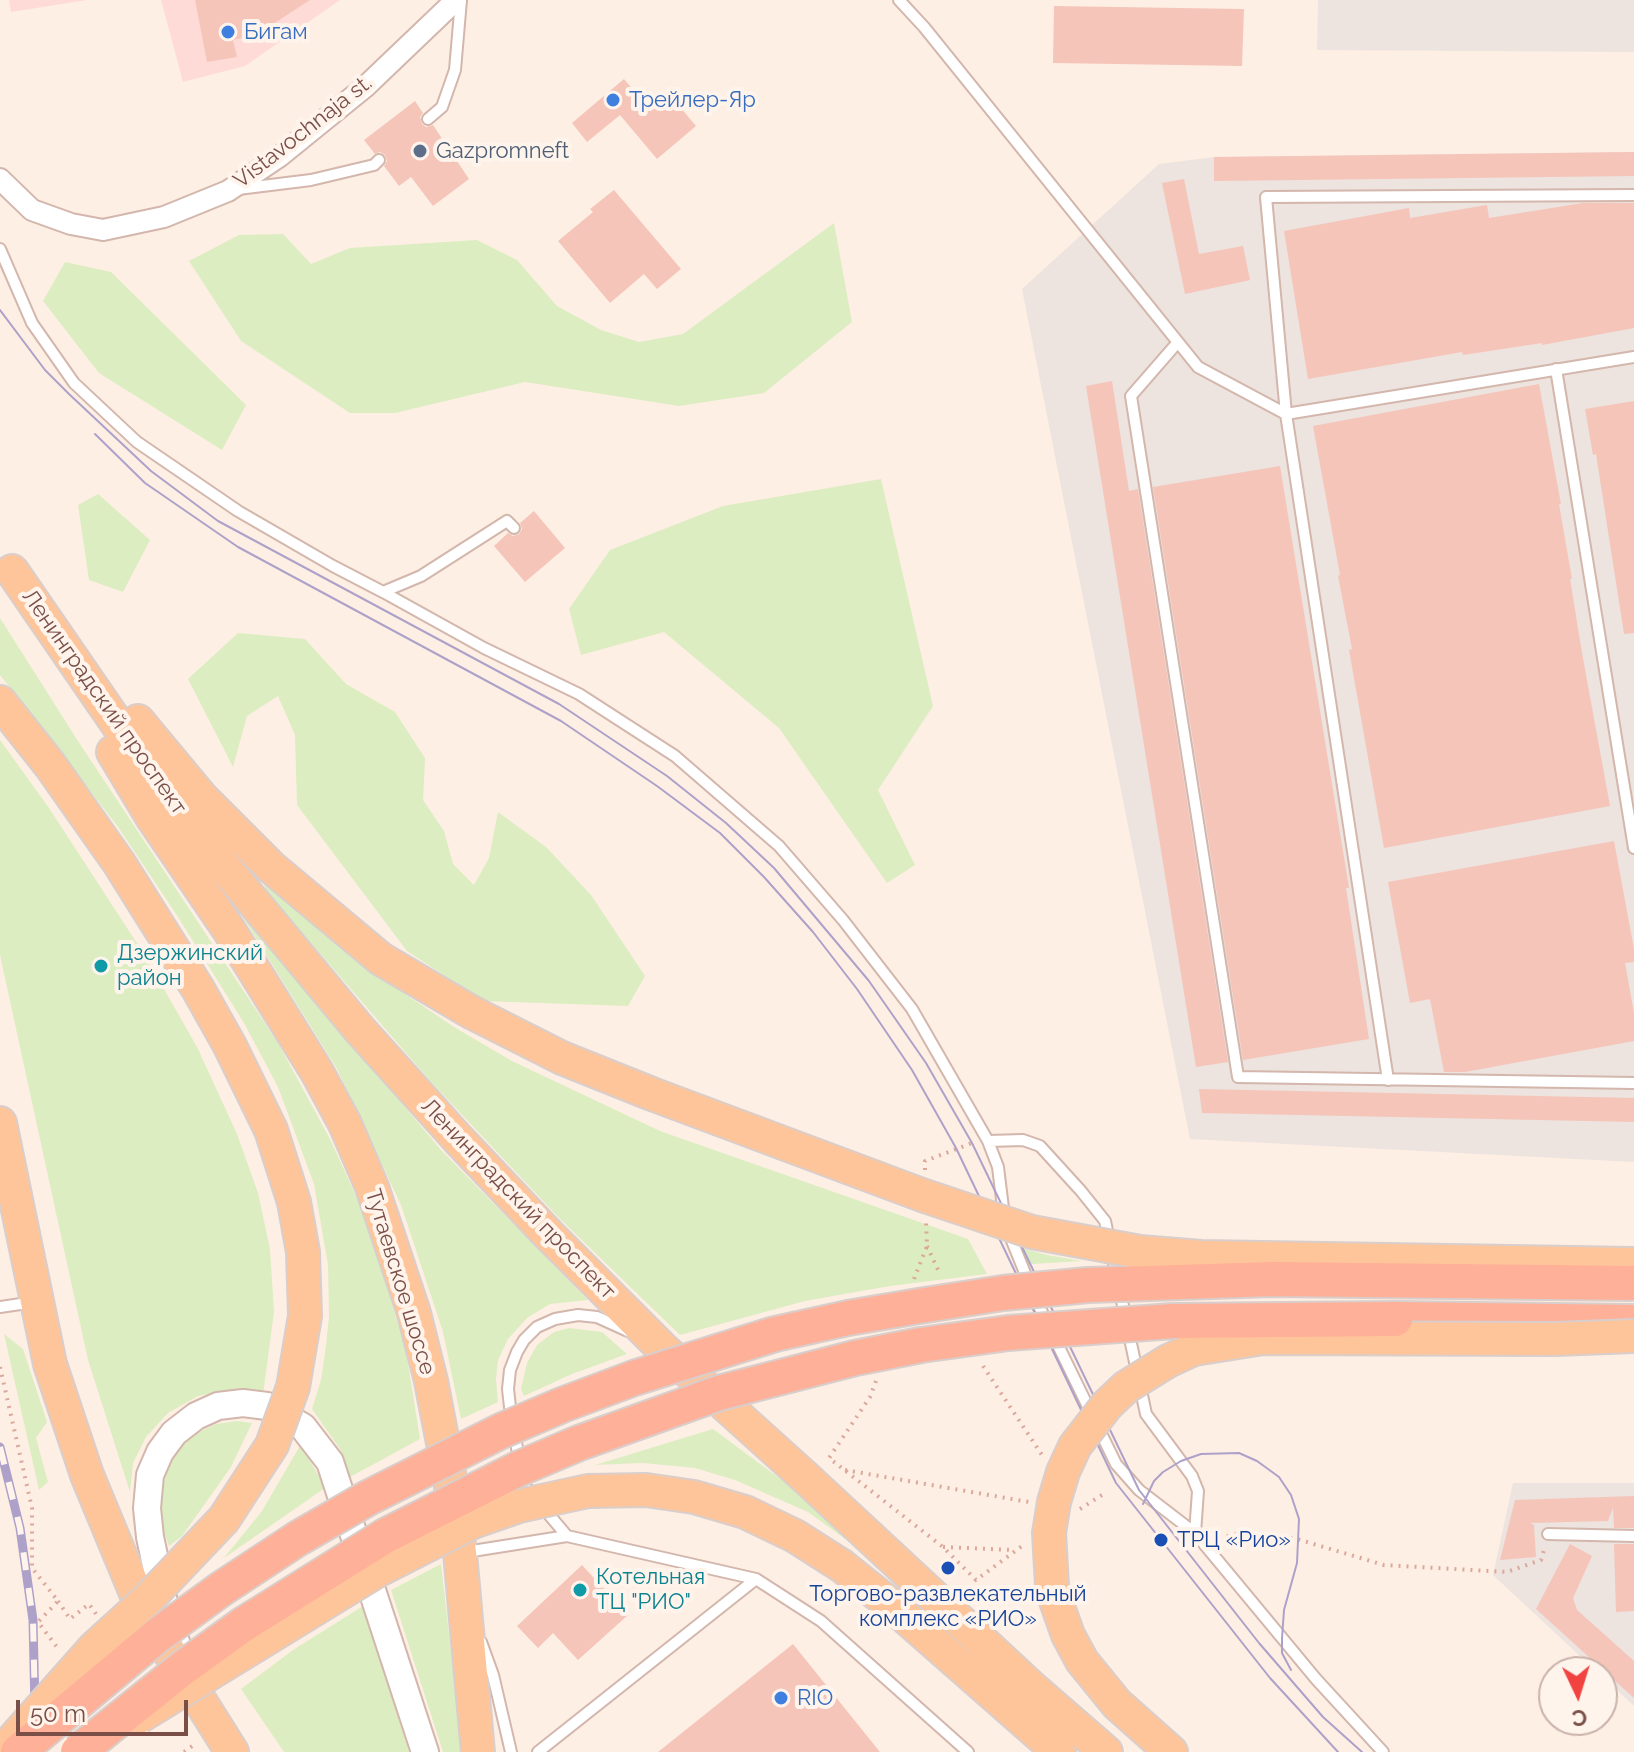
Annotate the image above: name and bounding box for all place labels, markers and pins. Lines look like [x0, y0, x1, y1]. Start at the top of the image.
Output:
place label: Бигам [244, 19, 308, 45]
marker: Бигам [219, 23, 237, 41]
place label: Трейлер-Яр [629, 87, 756, 113]
marker: Трейлер-Яр [604, 91, 622, 109]
place label: Gazpromneft [436, 138, 569, 164]
marker: Gazpromneft [411, 142, 429, 160]
place label: Дзержинский район [117, 940, 263, 992]
marker: Дзержинский район [92, 957, 110, 975]
place label: ТРЦ «Рио» [1177, 1527, 1291, 1553]
marker: ТРЦ «Рио» [1152, 1531, 1170, 1549]
marker: Торгово-развлекательный комплекс «РИО» [939, 1559, 957, 1577]
place label: Котельная ТЦ "РИО" [596, 1564, 705, 1616]
marker: Котельная ТЦ "РИО" [571, 1581, 589, 1599]
place label: Торгово-развлекательный комплекс «РИО» [809, 1581, 1087, 1632]
place label: RIO [797, 1685, 833, 1711]
marker: RIO [772, 1689, 790, 1707]

